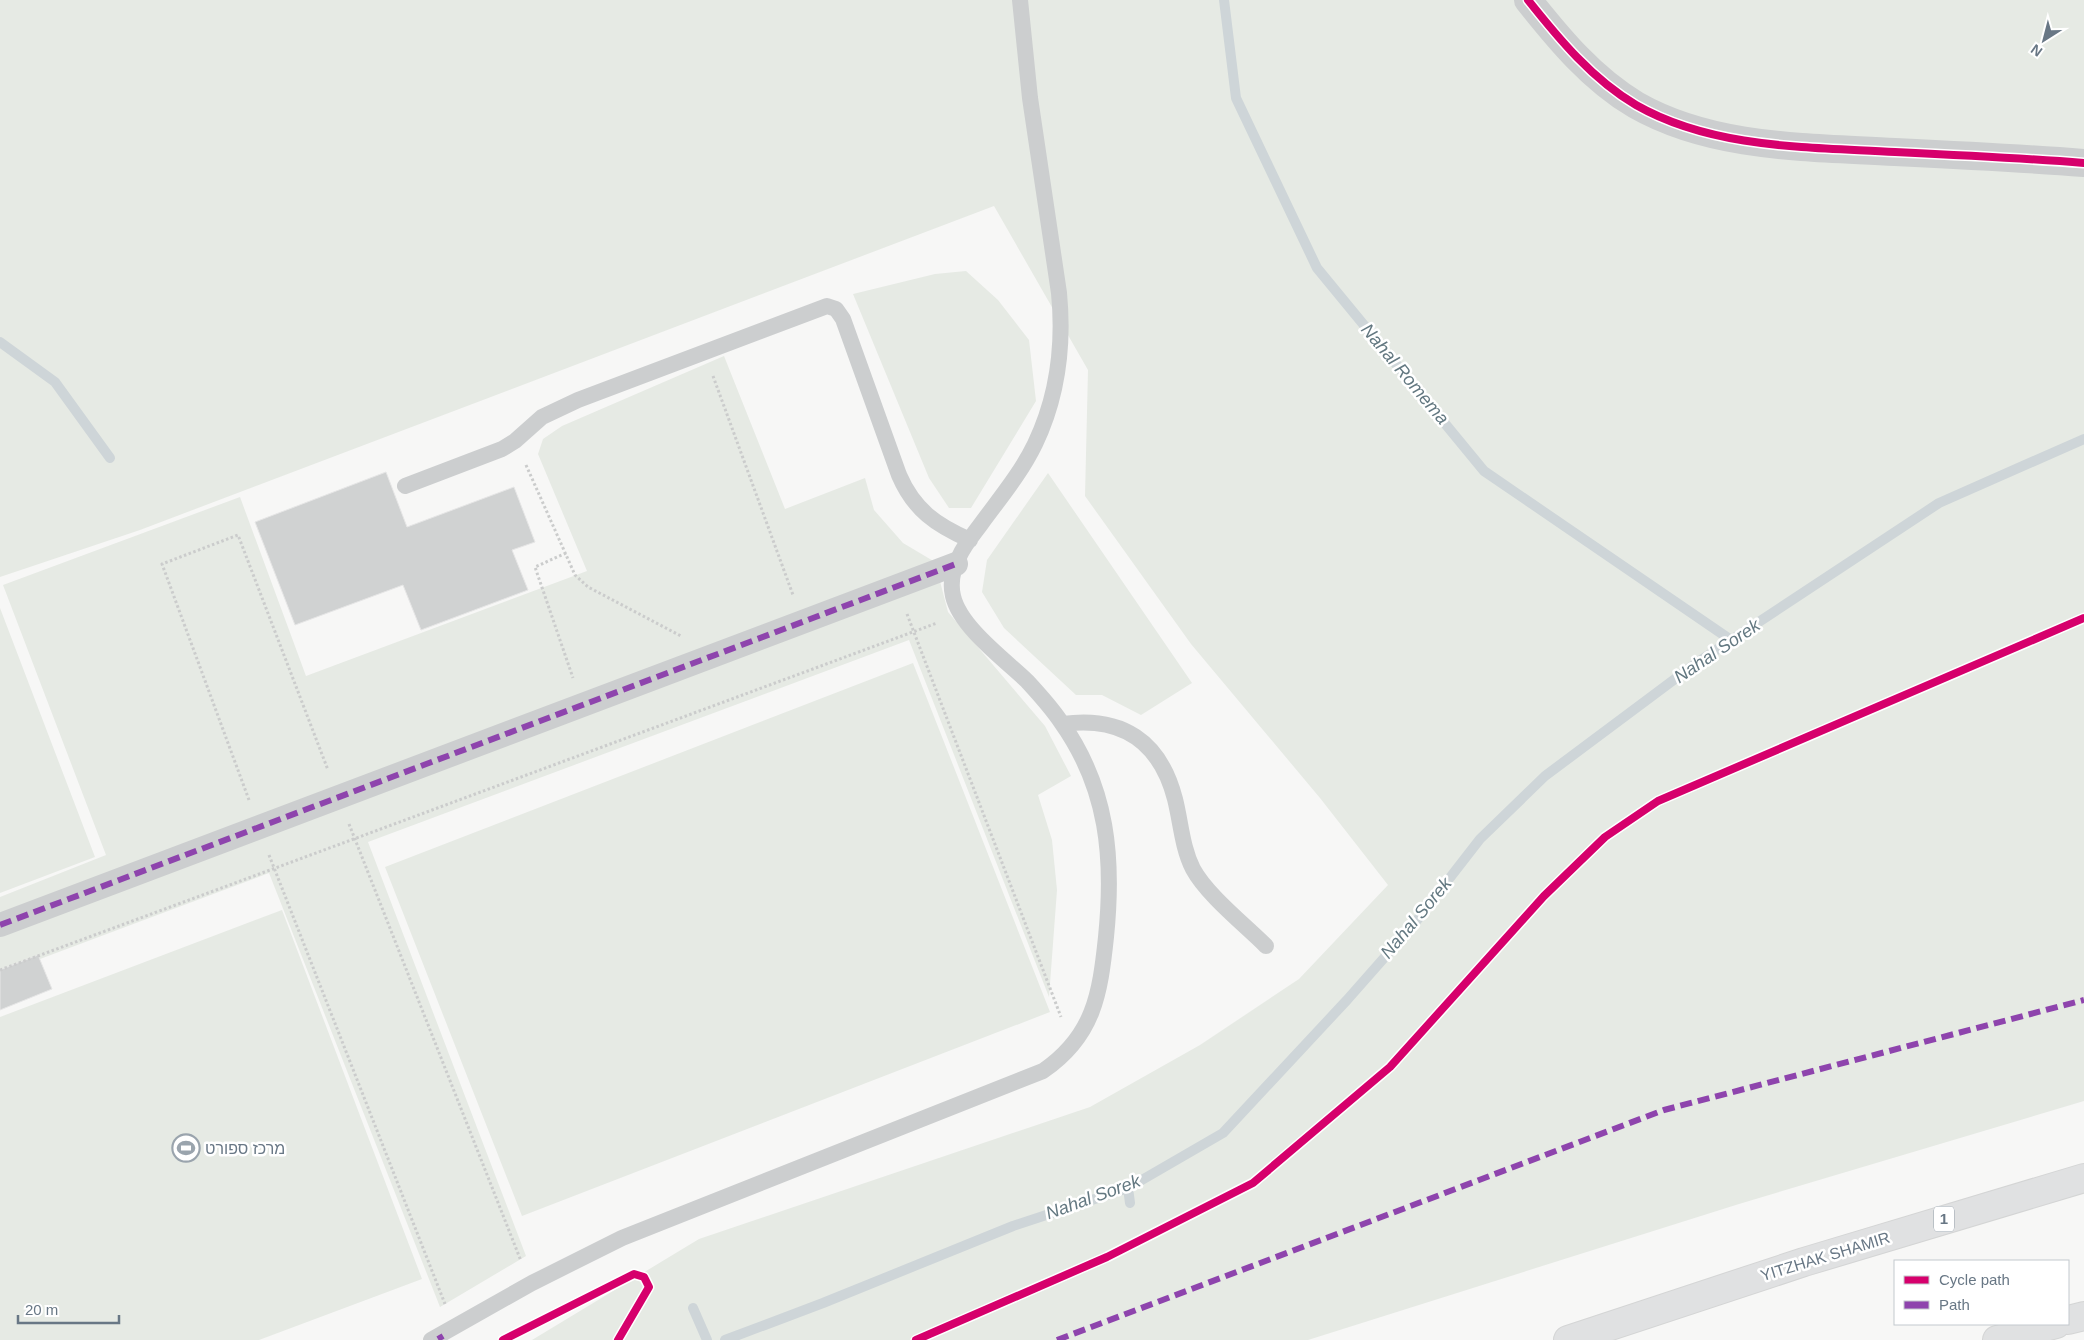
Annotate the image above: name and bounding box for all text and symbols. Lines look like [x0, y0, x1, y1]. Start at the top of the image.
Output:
north arrow [2019, 15, 2069, 65]
text: N [2028, 41, 2045, 60]
water label: Nahal Romema [1357, 320, 1453, 428]
water label: Nahal Sorek [1670, 614, 1764, 687]
water label: Nahal Sorek [1377, 873, 1456, 962]
sports icon: מרכז ספורט [171, 1133, 201, 1163]
place label: מרכז ספורט [205, 1140, 285, 1157]
water label: Nahal Sorek [1043, 1170, 1144, 1223]
road number: 1 [1934, 1206, 1954, 1232]
street label: YITZHAK SHAMIR [1758, 1229, 1892, 1284]
legend [1894, 1260, 2069, 1325]
text: Cycle path [1939, 1271, 2010, 1288]
scale bar [18, 1292, 119, 1324]
text: Path [1939, 1296, 1970, 1313]
text: 20 m [25, 1301, 58, 1318]

